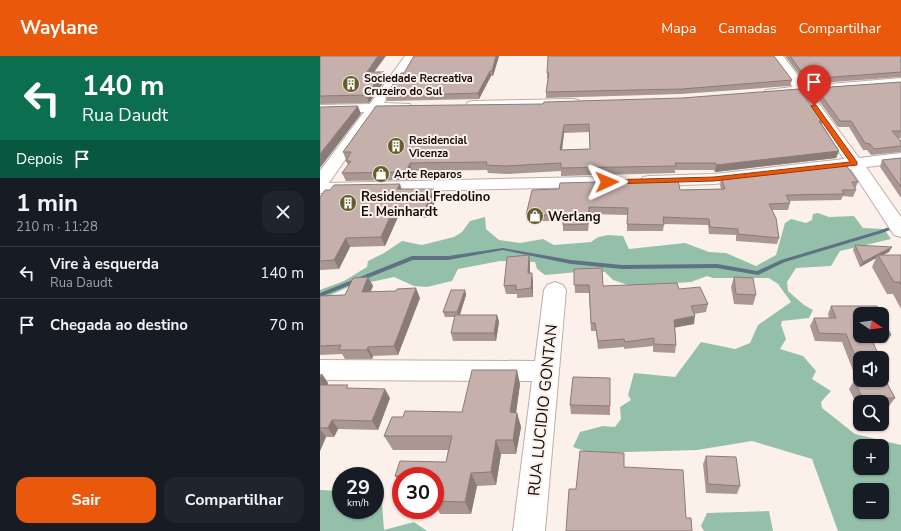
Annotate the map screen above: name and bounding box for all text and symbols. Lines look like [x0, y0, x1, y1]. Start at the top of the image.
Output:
text: Waylane [20, 15, 98, 41]
text: Mapa [661, 19, 696, 38]
text: Camadas [718, 19, 777, 38]
text: Compartilhar [799, 19, 881, 38]
pin [797, 65, 831, 106]
text: 140 m [82, 67, 165, 105]
place label: Sociedade Recreativa Cruzeiro do Sul [364, 71, 473, 99]
icon: arrive [803, 71, 825, 93]
icon: left [16, 72, 68, 124]
building icon: Sociedade Recreativa Cruzeiro do Sul [341, 74, 361, 94]
text: Rua Daudt [82, 103, 168, 127]
place label: Residencial Vicenza [408, 133, 468, 161]
building icon: Residencial Vicenza [386, 136, 406, 156]
icon: arrive [71, 148, 93, 170]
text: Depois [16, 149, 63, 169]
position arrow [586, 161, 628, 203]
shop icon: Arte Reparos [371, 164, 391, 184]
place label: Arte Reparos [394, 167, 462, 182]
text: 1 min [16, 187, 78, 219]
place label: Residencial Fredolino E. Meinhardt [361, 188, 490, 221]
button: close [262, 191, 304, 233]
building icon: Residencial Fredolino E. Meinhardt [338, 193, 358, 213]
shop icon: Werlang [525, 206, 545, 226]
place label: Werlang [548, 208, 601, 226]
text: 210 m · 11:28 [16, 218, 98, 236]
text: Vire à esquerda [50, 254, 159, 274]
icon: left [16, 262, 38, 284]
text: 140 m [260, 263, 304, 283]
text: Rua Daudt [50, 274, 112, 292]
north arrow [853, 307, 889, 343]
map controls [853, 307, 889, 519]
icon: arrive [16, 314, 38, 336]
text: Chegada ao destino [50, 315, 188, 335]
text: 70 m [269, 315, 304, 335]
street label: RUA LUCIDIO GONTAN [523, 323, 563, 497]
button: sound [853, 351, 889, 387]
button: search [853, 395, 889, 431]
button: + [853, 439, 889, 475]
speed limit sign: 30 [392, 467, 444, 519]
text: 29 [346, 474, 370, 501]
button: Sair [16, 477, 156, 523]
button: Compartilhar [164, 477, 304, 523]
button: − [853, 483, 889, 519]
text: km/h [347, 496, 369, 510]

